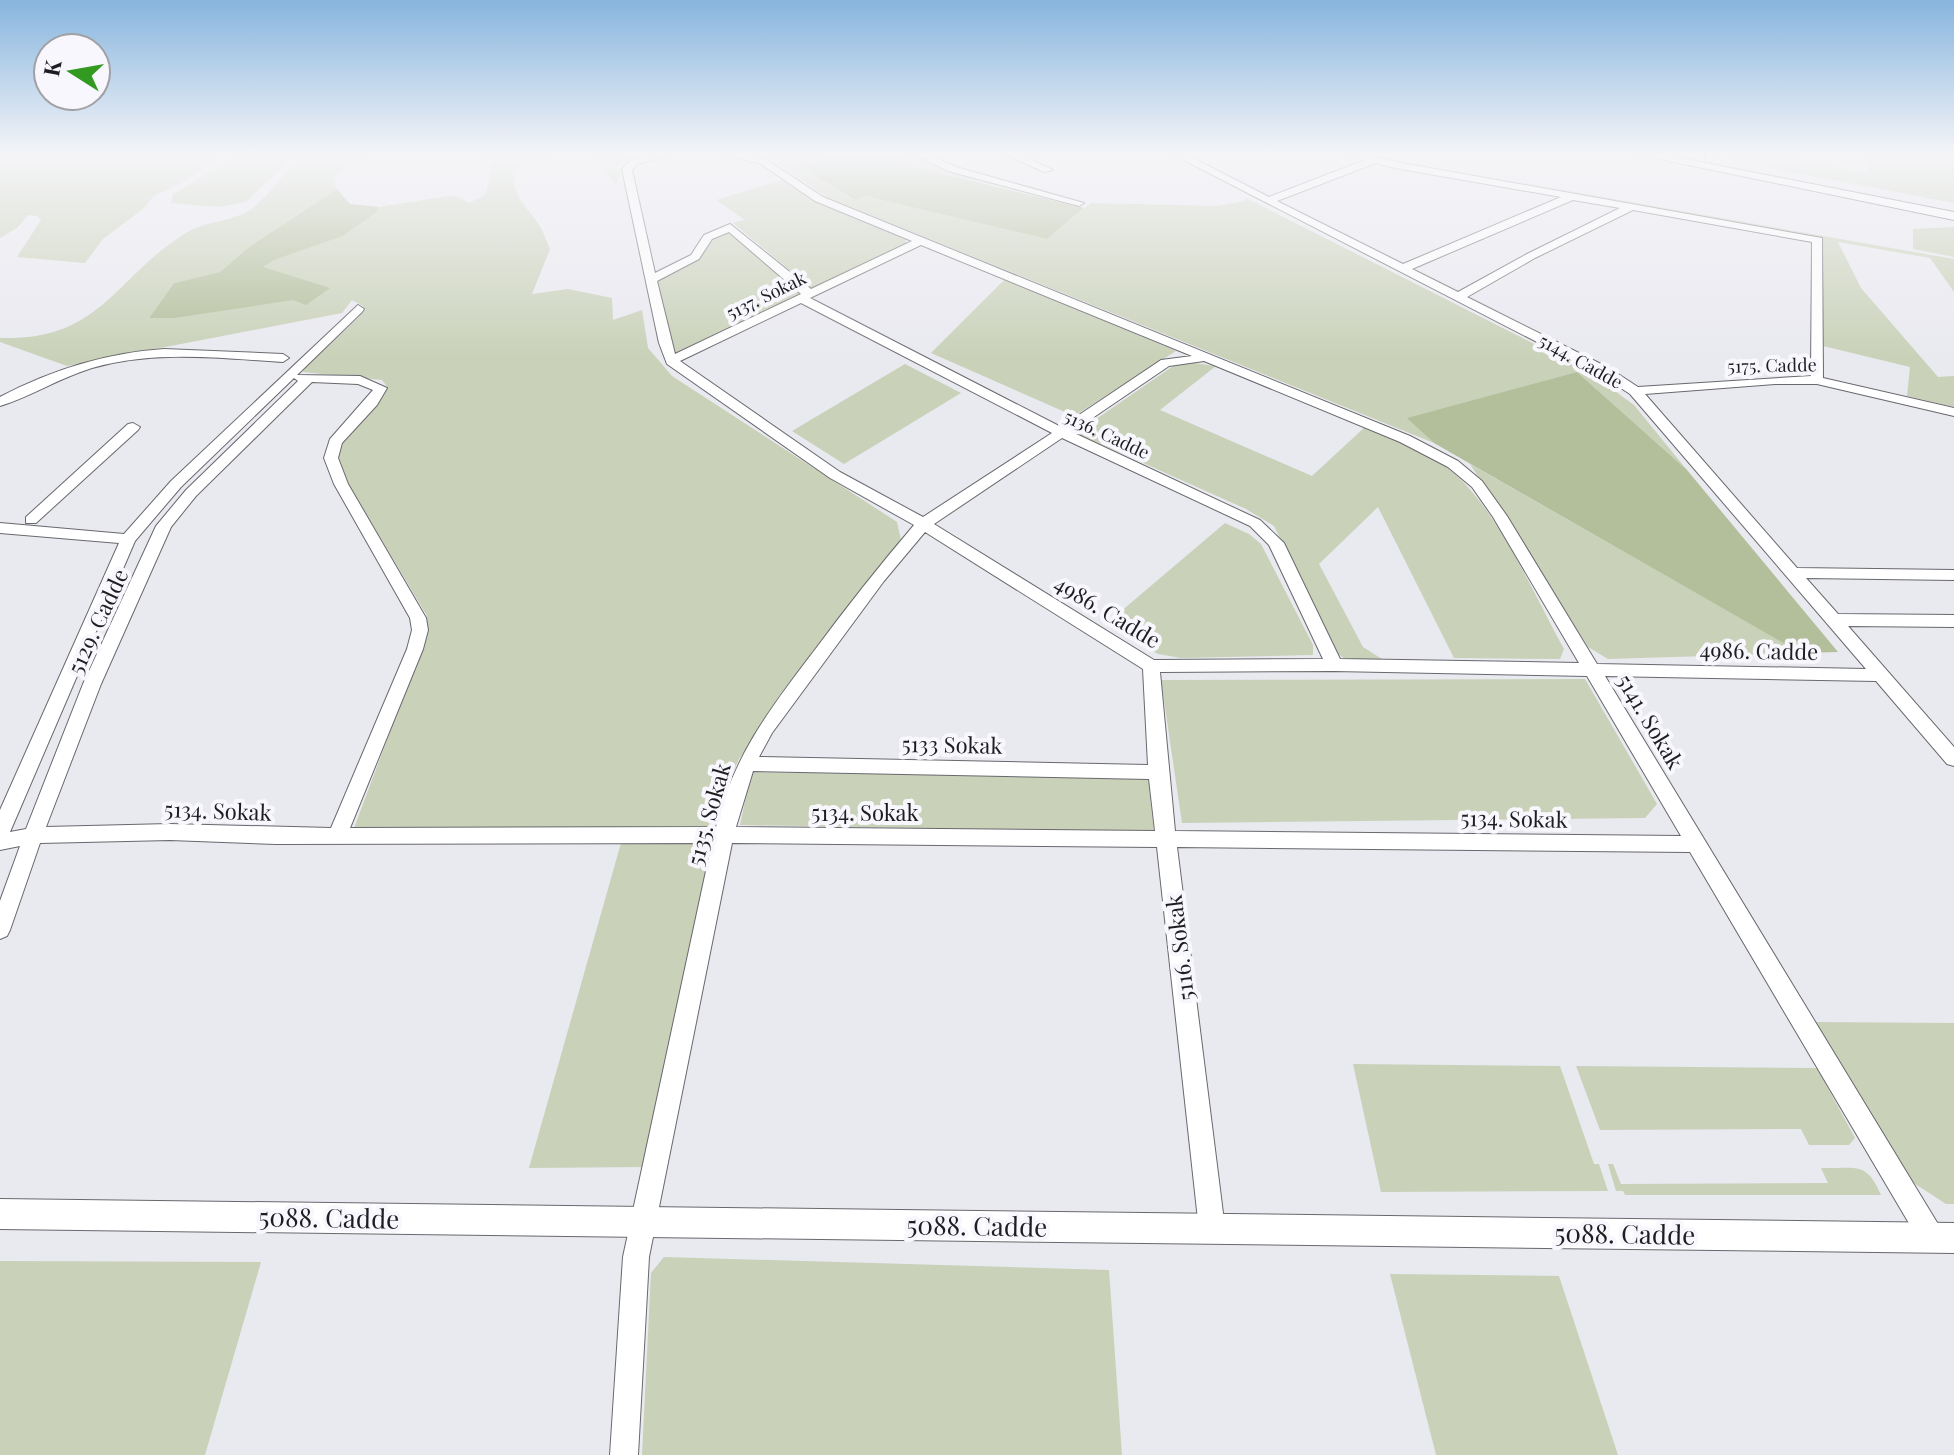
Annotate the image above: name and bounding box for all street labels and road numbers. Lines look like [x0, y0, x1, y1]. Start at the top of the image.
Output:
street label: 5137. Sokak [722, 265, 810, 325]
street label: 5144. Cadde [1535, 328, 1627, 394]
street label: 5175. Cadde [1727, 352, 1817, 378]
street label: 5136. Cadde [1060, 404, 1154, 464]
street label: 5129. Cadde [60, 564, 134, 678]
street label: 4986. Cadde [1049, 568, 1167, 654]
street label: 4986. Cadde [1699, 634, 1819, 666]
street label: 5141. Sokak [1611, 668, 1691, 774]
street label: 5133 Sokak [901, 728, 1003, 760]
street label: 5135. Sokak [679, 759, 737, 869]
street label: 5134. Sokak [164, 793, 272, 827]
street label: 5134. Sokak [811, 797, 919, 827]
street label: 5134. Sokak [1460, 802, 1568, 834]
street label: 5116. Sokak [1158, 893, 1200, 1003]
street label: 5088. Cadde [258, 1198, 400, 1236]
street label: 5088. Cadde [906, 1206, 1048, 1244]
street label: 5088. Cadde [1554, 1214, 1696, 1252]

